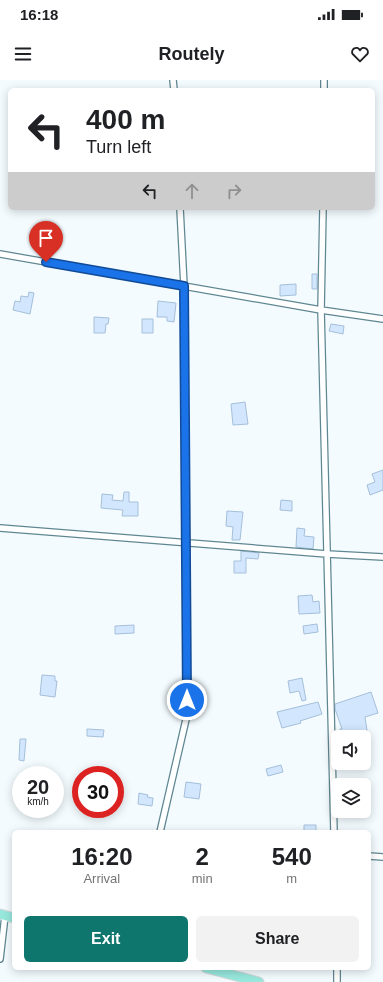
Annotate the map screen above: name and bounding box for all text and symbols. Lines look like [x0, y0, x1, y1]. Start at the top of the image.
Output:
text: 16:18 [20, 6, 58, 23]
icon: menu [12, 43, 34, 65]
icon: heart [349, 43, 371, 65]
text: Routely [158, 44, 225, 64]
icon: left [20, 104, 72, 156]
text: 400 m [86, 104, 165, 135]
text: Turn left [86, 137, 151, 157]
icon: left [139, 180, 161, 202]
icon: ahead [181, 180, 203, 202]
icon: right [223, 180, 245, 202]
pin [29, 221, 63, 262]
icon: arrive [35, 227, 57, 249]
position arrow [166, 679, 208, 721]
map controls [331, 730, 371, 818]
button: sound [331, 730, 371, 770]
speed limit sign: 30 [72, 766, 124, 818]
text: 20 [27, 776, 49, 798]
button: layers [331, 778, 371, 818]
text: km/h [27, 796, 49, 807]
text: 16:20 [71, 843, 133, 870]
text: 2 [195, 843, 209, 870]
text: 540 [272, 843, 312, 870]
text: Arrival [83, 871, 120, 886]
text: min [192, 871, 213, 886]
text: m [286, 871, 297, 886]
button: Exit [24, 916, 188, 962]
button: Share [196, 916, 359, 962]

